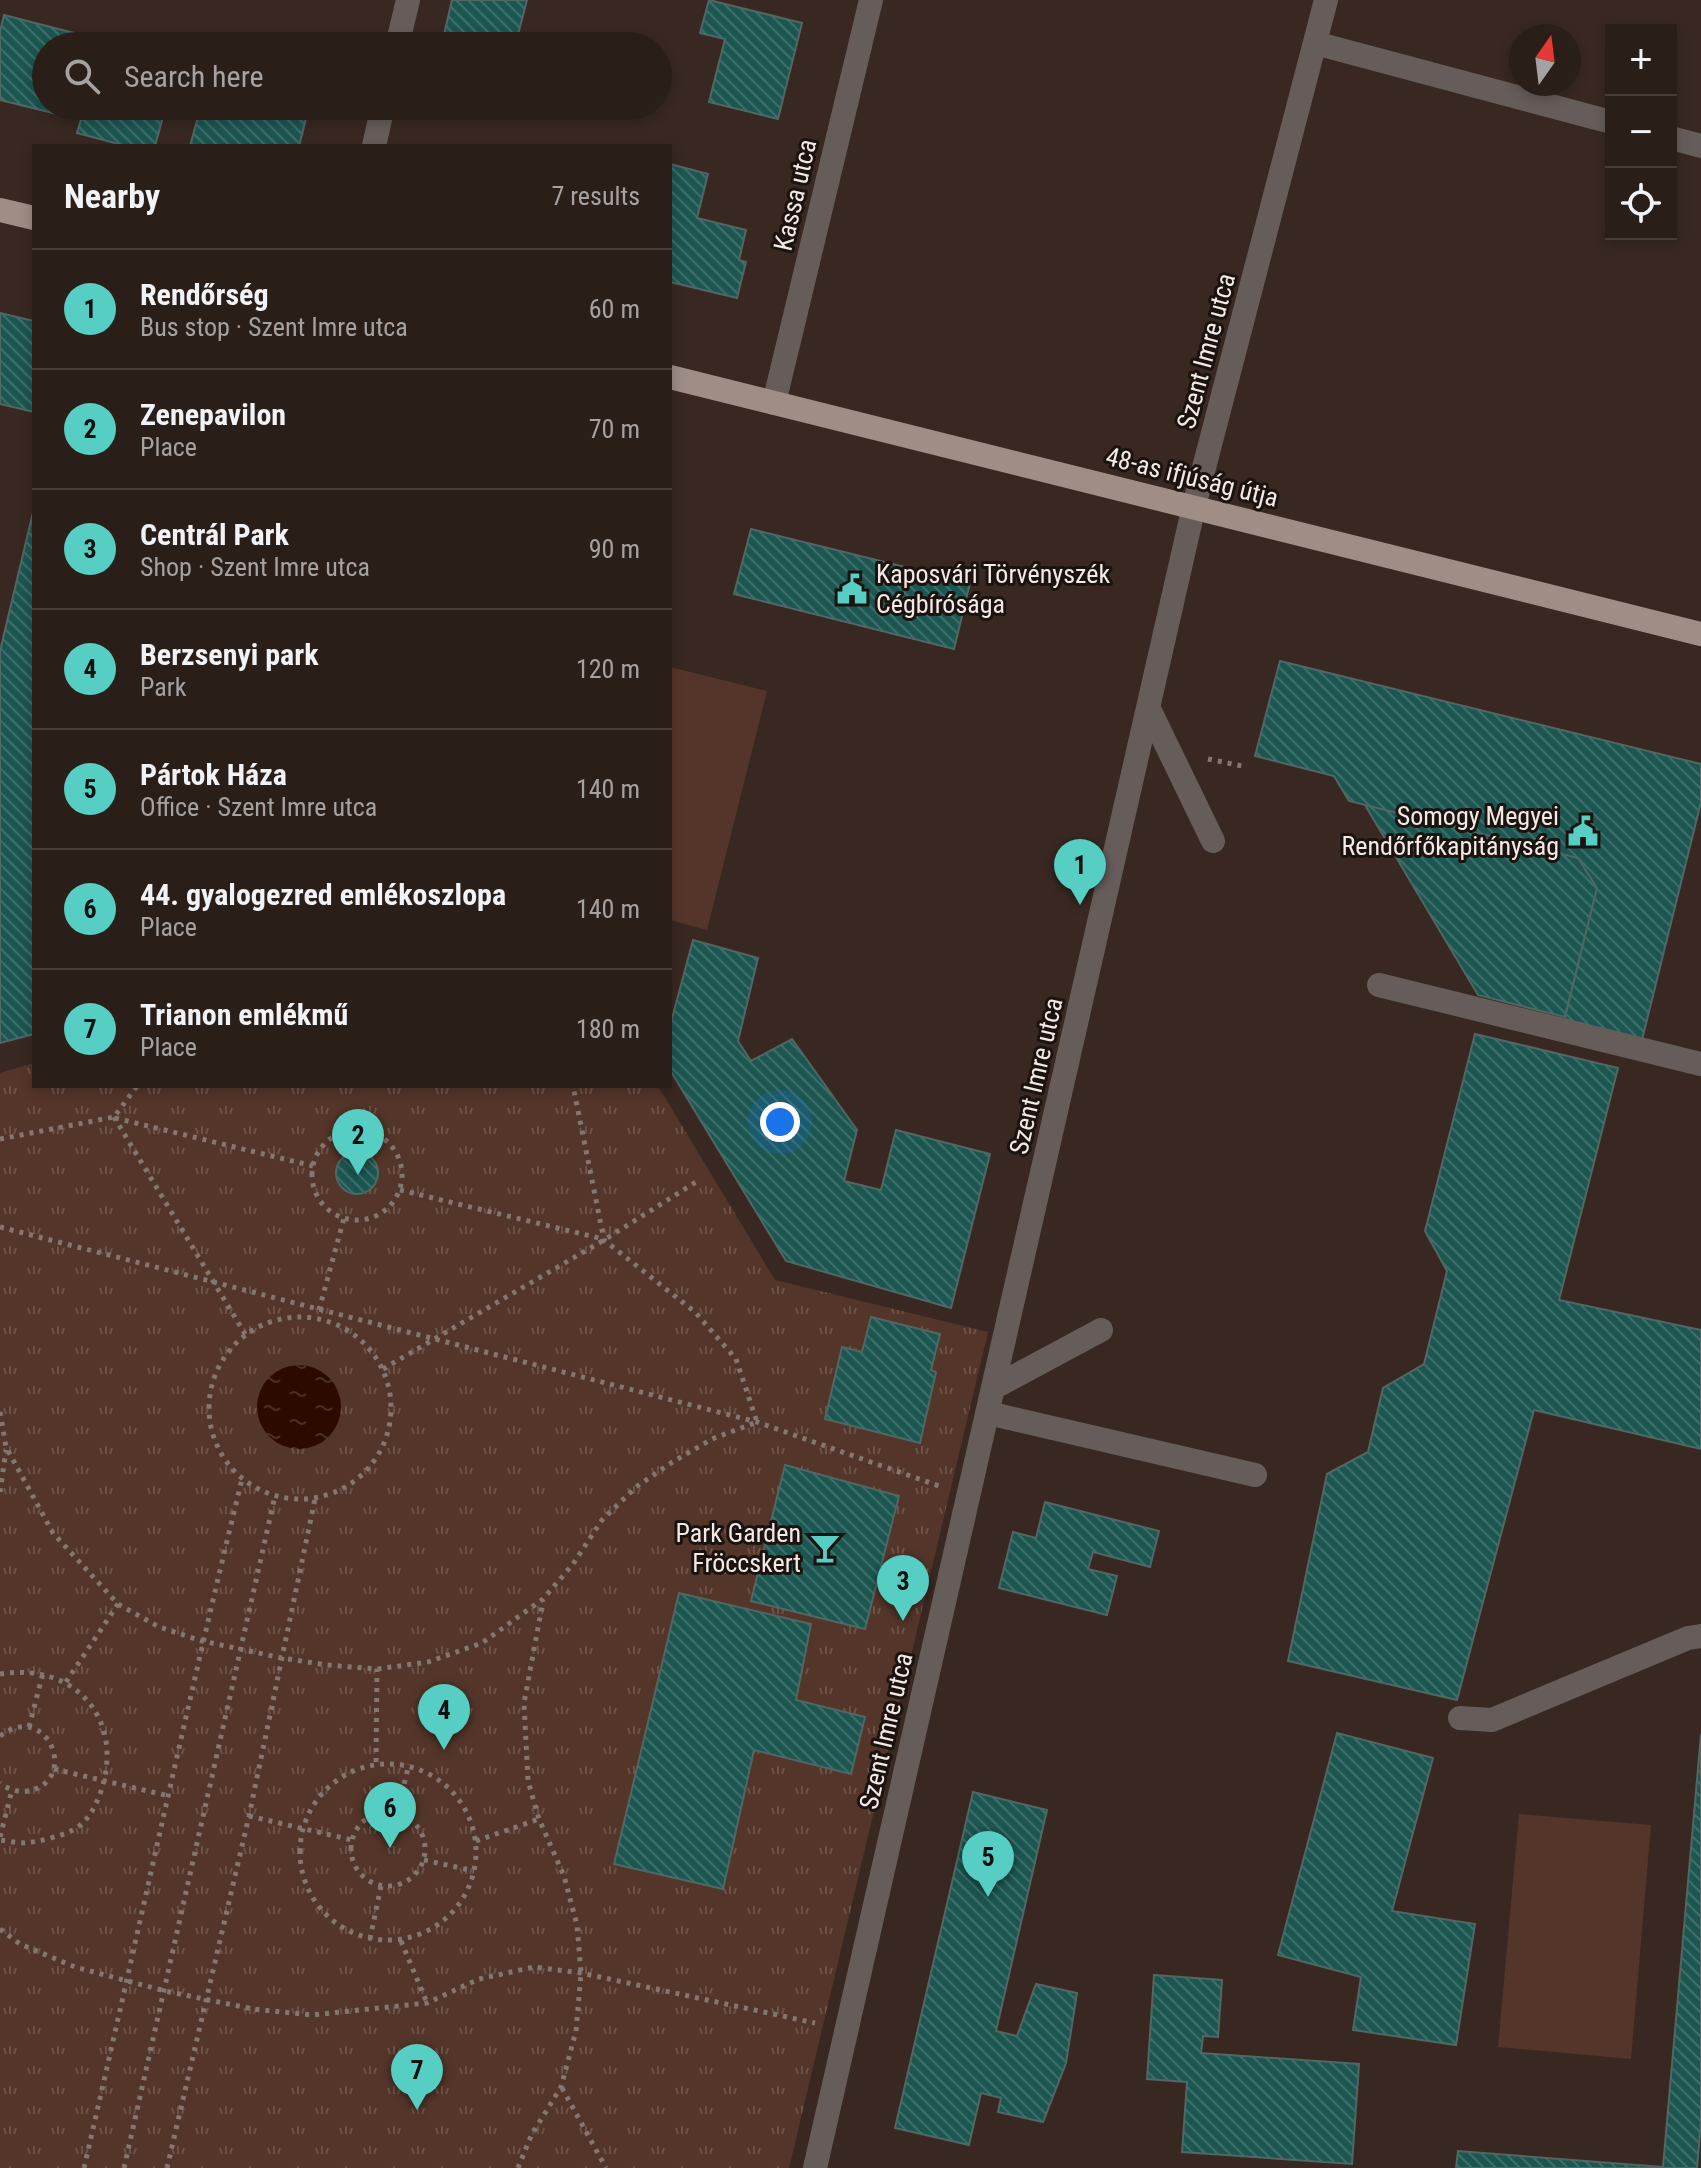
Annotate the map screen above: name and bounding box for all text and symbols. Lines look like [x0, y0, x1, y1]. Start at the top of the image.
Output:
north arrow [1509, 24, 1581, 96]
map controls [1605, 24, 1677, 240]
button: + [1605, 24, 1677, 96]
search box [32, 32, 672, 120]
icon: search [60, 54, 104, 98]
text: Search here [124, 59, 264, 94]
button: − [1605, 96, 1677, 168]
street label: Kassa utca [768, 136, 822, 254]
button: locate [1605, 168, 1677, 240]
text: Nearby [64, 176, 160, 216]
text: 7 results [551, 181, 640, 211]
street label: Szent Imre utca [1171, 270, 1241, 432]
text: Rendőrség [140, 277, 269, 312]
text: 1 [83, 294, 97, 324]
text: 60 m [589, 294, 640, 324]
text: Bus stop · Szent Imre utca [140, 312, 408, 342]
text: Zenepavilon [140, 397, 286, 432]
text: 2 [83, 414, 97, 444]
text: 70 m [589, 414, 640, 444]
text: Place [140, 432, 197, 462]
street label: 48-as ifjúság útja [1103, 441, 1281, 513]
text: Centrál Park [140, 517, 289, 552]
text: 3 [83, 534, 97, 564]
text: 90 m [589, 534, 640, 564]
text: Shop · Szent Imre utca [140, 552, 370, 582]
place label: Kaposvári Törvényszék Cégbírósága [876, 559, 1110, 619]
public building icon: Kaposvári Törvényszék Cégbírósága [835, 572, 869, 606]
text: Berzsenyi park [140, 637, 319, 672]
text: 4 [83, 654, 97, 684]
text: 120 m [576, 654, 640, 684]
text: Park [140, 672, 186, 702]
text: Pártok Háza [140, 757, 287, 792]
text: 5 [83, 774, 97, 804]
text: 140 m [576, 774, 640, 804]
text: Office · Szent Imre utca [140, 792, 377, 822]
place label: Somogy Megyei Rendőrfőkapitányság [1341, 801, 1559, 861]
public building icon: Somogy Megyei Rendőrfőkapitányság [1566, 814, 1600, 848]
pin: 1 [1054, 839, 1106, 905]
text: 44. gyalogezred emlékoszlopa [140, 877, 506, 912]
text: 6 [83, 894, 97, 924]
text: 140 m [576, 894, 640, 924]
text: Place [140, 912, 197, 942]
street label: Szent Imre utca [1003, 995, 1069, 1157]
text: Trianon emlékmű [140, 997, 348, 1032]
text: 7 [83, 1014, 97, 1044]
text: 180 m [576, 1014, 640, 1044]
text: Place [140, 1032, 197, 1062]
your location [760, 1102, 800, 1142]
pin: 2 [332, 1109, 384, 1175]
place label: Park Garden Fröccskert [675, 1518, 801, 1578]
bar icon: Park Garden Fröccskert [808, 1531, 842, 1565]
pin: 3 [877, 1555, 929, 1621]
street label: Szent Imre utca [853, 1650, 919, 1812]
pin: 4 [418, 1684, 470, 1750]
pin: 6 [364, 1782, 416, 1848]
pin: 5 [962, 1831, 1014, 1897]
pin: 7 [391, 2044, 443, 2110]

